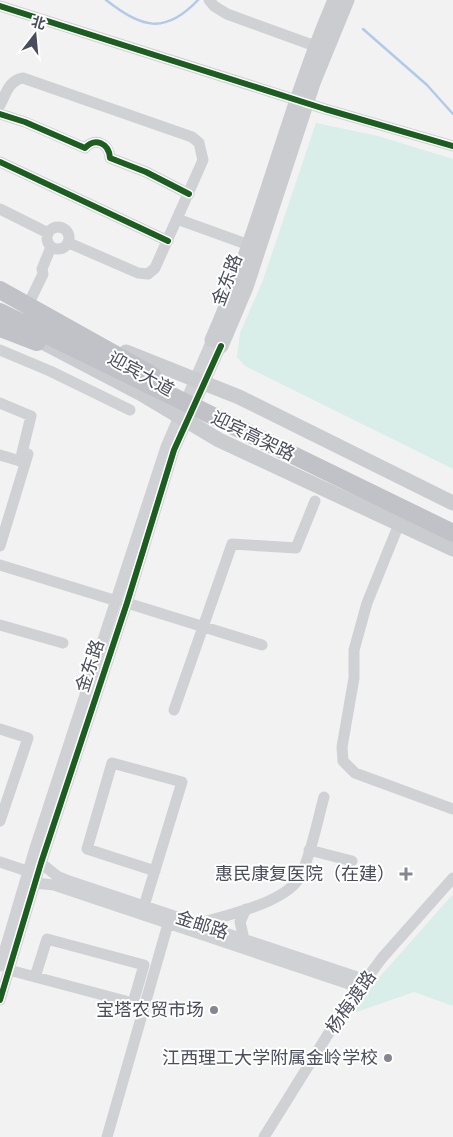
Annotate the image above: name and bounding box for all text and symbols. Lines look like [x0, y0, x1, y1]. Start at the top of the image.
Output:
north arrow [10, 10, 60, 60]
text: 北 [29, 11, 48, 33]
street label: 金东路 [205, 250, 247, 309]
street label: 迎宾大道 [104, 345, 179, 401]
street label: 迎宾高架路 [208, 405, 299, 466]
street label: 金东路 [69, 636, 109, 695]
place label: 惠民康复医院（在建） [215, 861, 395, 885]
marker: 惠民康复医院（在建） [399, 867, 413, 881]
street label: 金邮路 [173, 904, 232, 944]
street label: 杨梅渡路 [320, 965, 381, 1038]
place label: 宝塔农贸市场 [96, 997, 204, 1021]
marker: 宝塔农贸市场 [208, 1004, 220, 1016]
place label: 江西理工大学附属金岭学校 [162, 1045, 378, 1069]
marker: 江西理工大学附属金岭学校 [382, 1052, 394, 1064]

